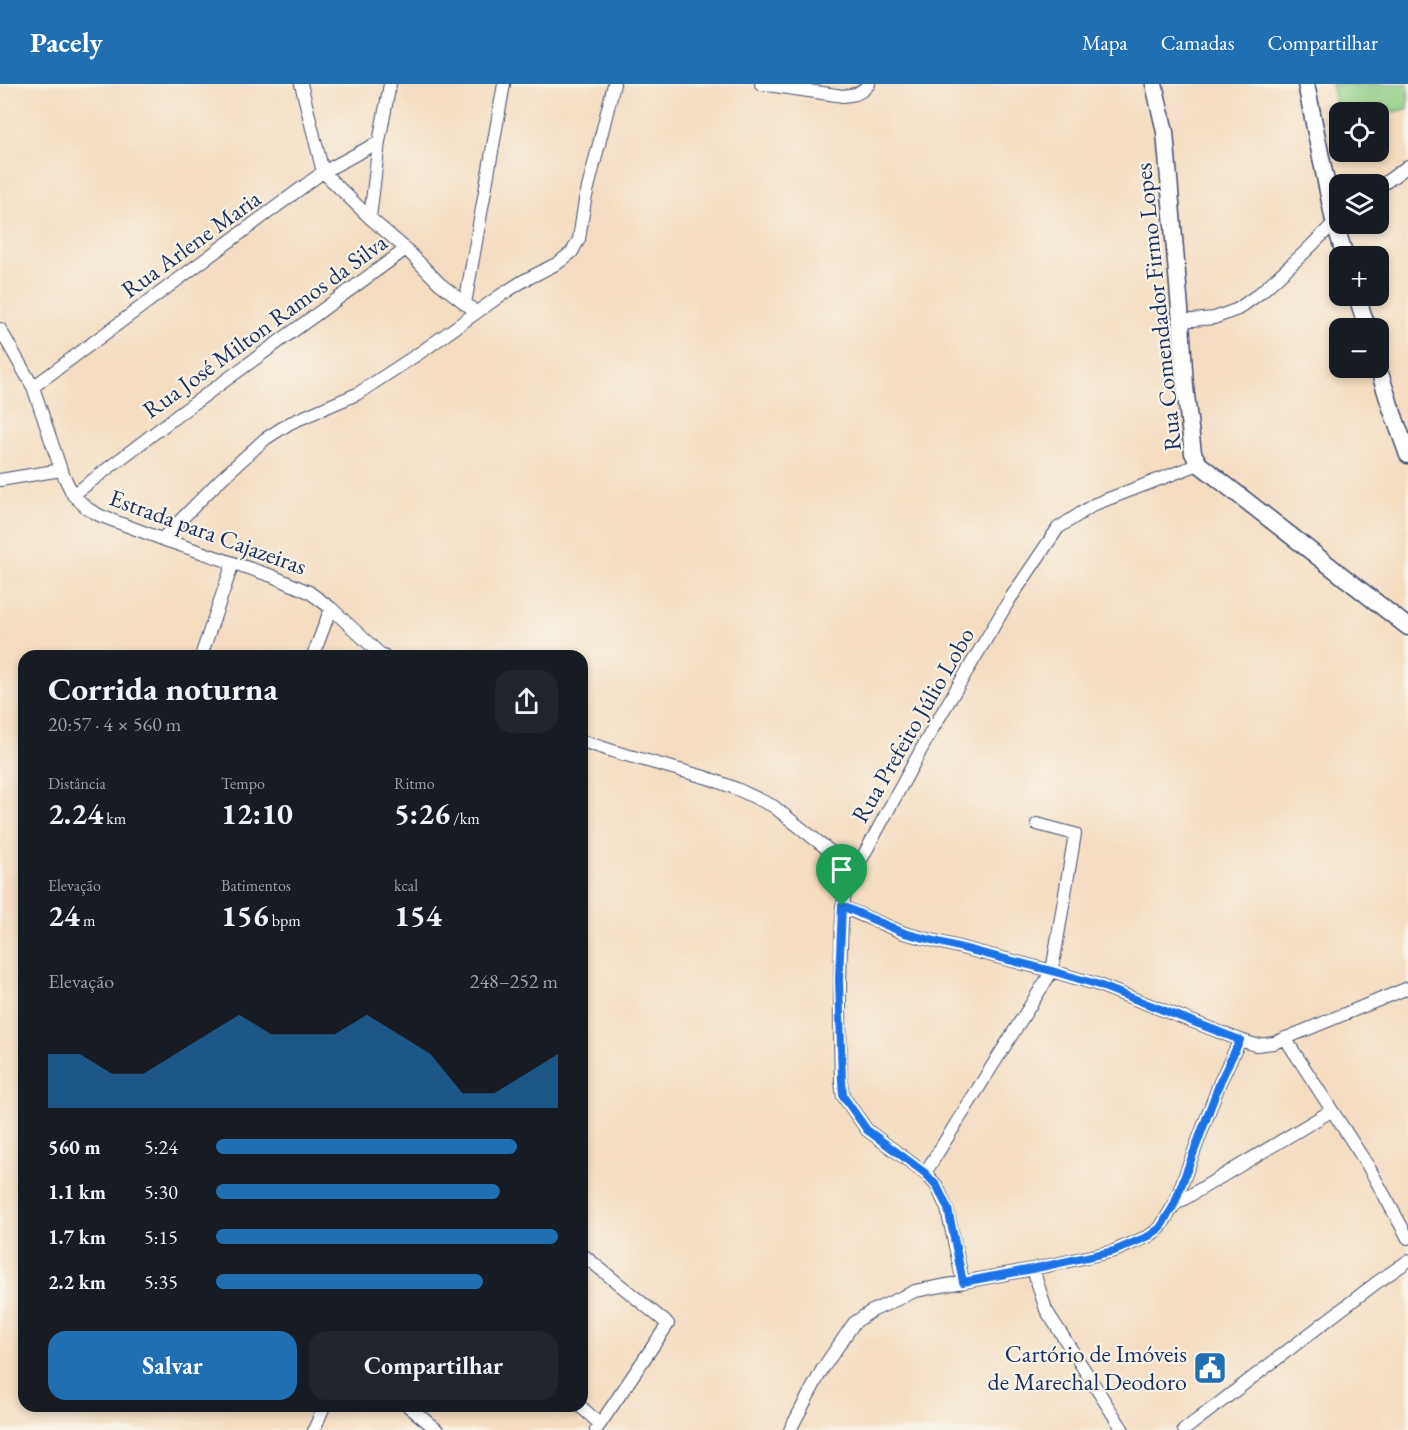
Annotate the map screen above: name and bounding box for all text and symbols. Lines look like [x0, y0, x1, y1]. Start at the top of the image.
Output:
text: Pacely [30, 24, 103, 60]
text: Mapa [1082, 29, 1128, 56]
text: Camadas [1161, 29, 1234, 56]
text: Compartilhar [1267, 29, 1378, 56]
map controls [1329, 102, 1389, 378]
button: locate [1329, 102, 1389, 162]
street label: Rua Comendador Firmo Lopes [1127, 162, 1188, 453]
button: layers [1329, 174, 1389, 234]
street label: Rua Arlene Maria [115, 182, 267, 305]
street label: Rua José Milton Ramos da Silva [136, 226, 394, 425]
button: + [1329, 246, 1389, 306]
button: − [1329, 318, 1389, 378]
street label: Estrada para Cajazeiras [105, 481, 311, 582]
street label: Rua Prefeito Júlio Lobo [844, 621, 981, 828]
text: Corrida noturna [48, 667, 278, 710]
button: share [495, 670, 558, 733]
text: 20:57 · 4 × 560 m [48, 711, 181, 737]
text: Distância [48, 773, 106, 794]
text: Tempo [221, 773, 265, 794]
text: Ritmo [394, 773, 435, 794]
text: 2.24 [48, 794, 103, 833]
text: 12:10 [221, 794, 293, 833]
text: 5:26 [394, 794, 450, 833]
text: km [103, 808, 126, 829]
text: /km [450, 808, 480, 829]
pin [816, 844, 867, 906]
icon: arrive [825, 853, 858, 886]
text: Elevação [48, 875, 101, 896]
text: Batimentos [221, 875, 291, 896]
text: kcal [394, 875, 418, 896]
text: 24 [48, 896, 80, 935]
text: 156 [221, 896, 269, 935]
text: 154 [394, 896, 442, 935]
text: m [80, 910, 95, 931]
text: bpm [269, 910, 301, 931]
text: Elevação [48, 968, 114, 994]
text: 248–252 m [470, 968, 558, 994]
text: 560 m [48, 1134, 101, 1160]
text: 5:24 [144, 1134, 178, 1160]
text: 1.1 km [48, 1179, 106, 1205]
text: 5:30 [144, 1179, 178, 1205]
text: 1.7 km [48, 1224, 106, 1250]
text: 5:15 [144, 1224, 178, 1250]
text: 2.2 km [48, 1269, 106, 1295]
text: 5:35 [144, 1269, 178, 1295]
button: Salvar [48, 1331, 297, 1400]
button: Compartilhar [309, 1331, 558, 1400]
place label: Cartório de Imóveis de Marechal Deodoro [988, 1338, 1187, 1397]
public building icon: Cartório de Imóveis de Marechal Deodoro [1192, 1350, 1228, 1386]

